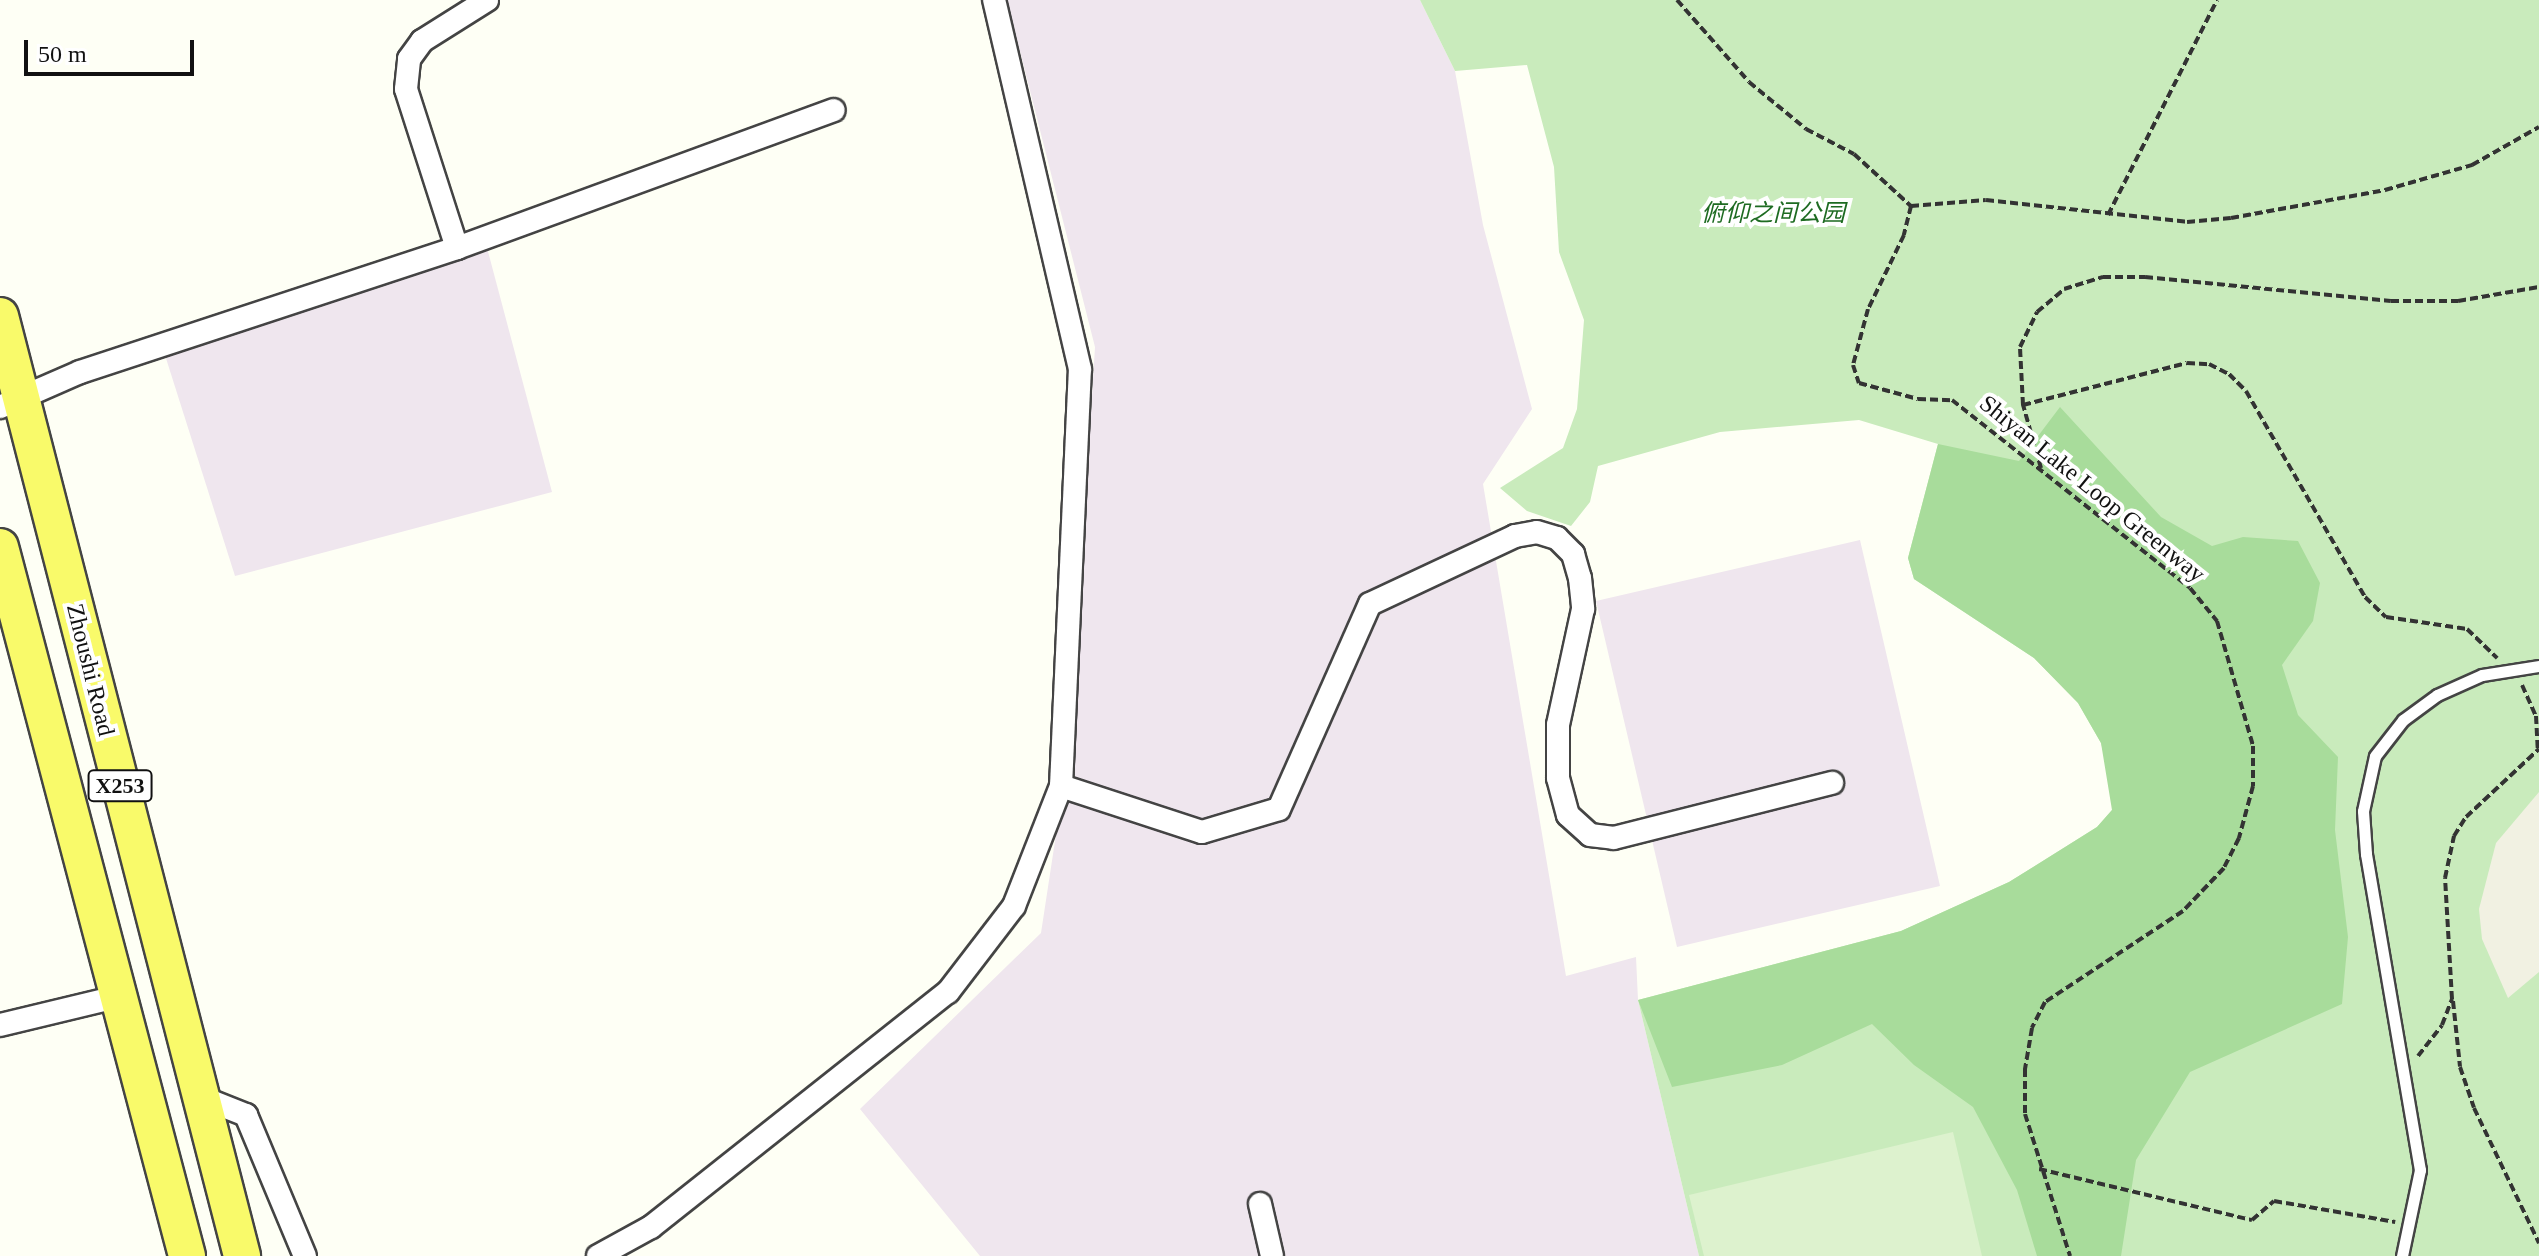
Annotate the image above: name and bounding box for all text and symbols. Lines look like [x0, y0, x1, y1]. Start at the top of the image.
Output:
scale bar [28, 24, 198, 74]
text: 50 m [38, 41, 87, 67]
park label: 俯仰之间公园 [1701, 200, 1845, 228]
street label: Shiyan Lake Loop Greenway [1973, 389, 2211, 589]
street label: Zhoushi Road [60, 601, 120, 739]
road number: X253 [86, 768, 154, 804]

